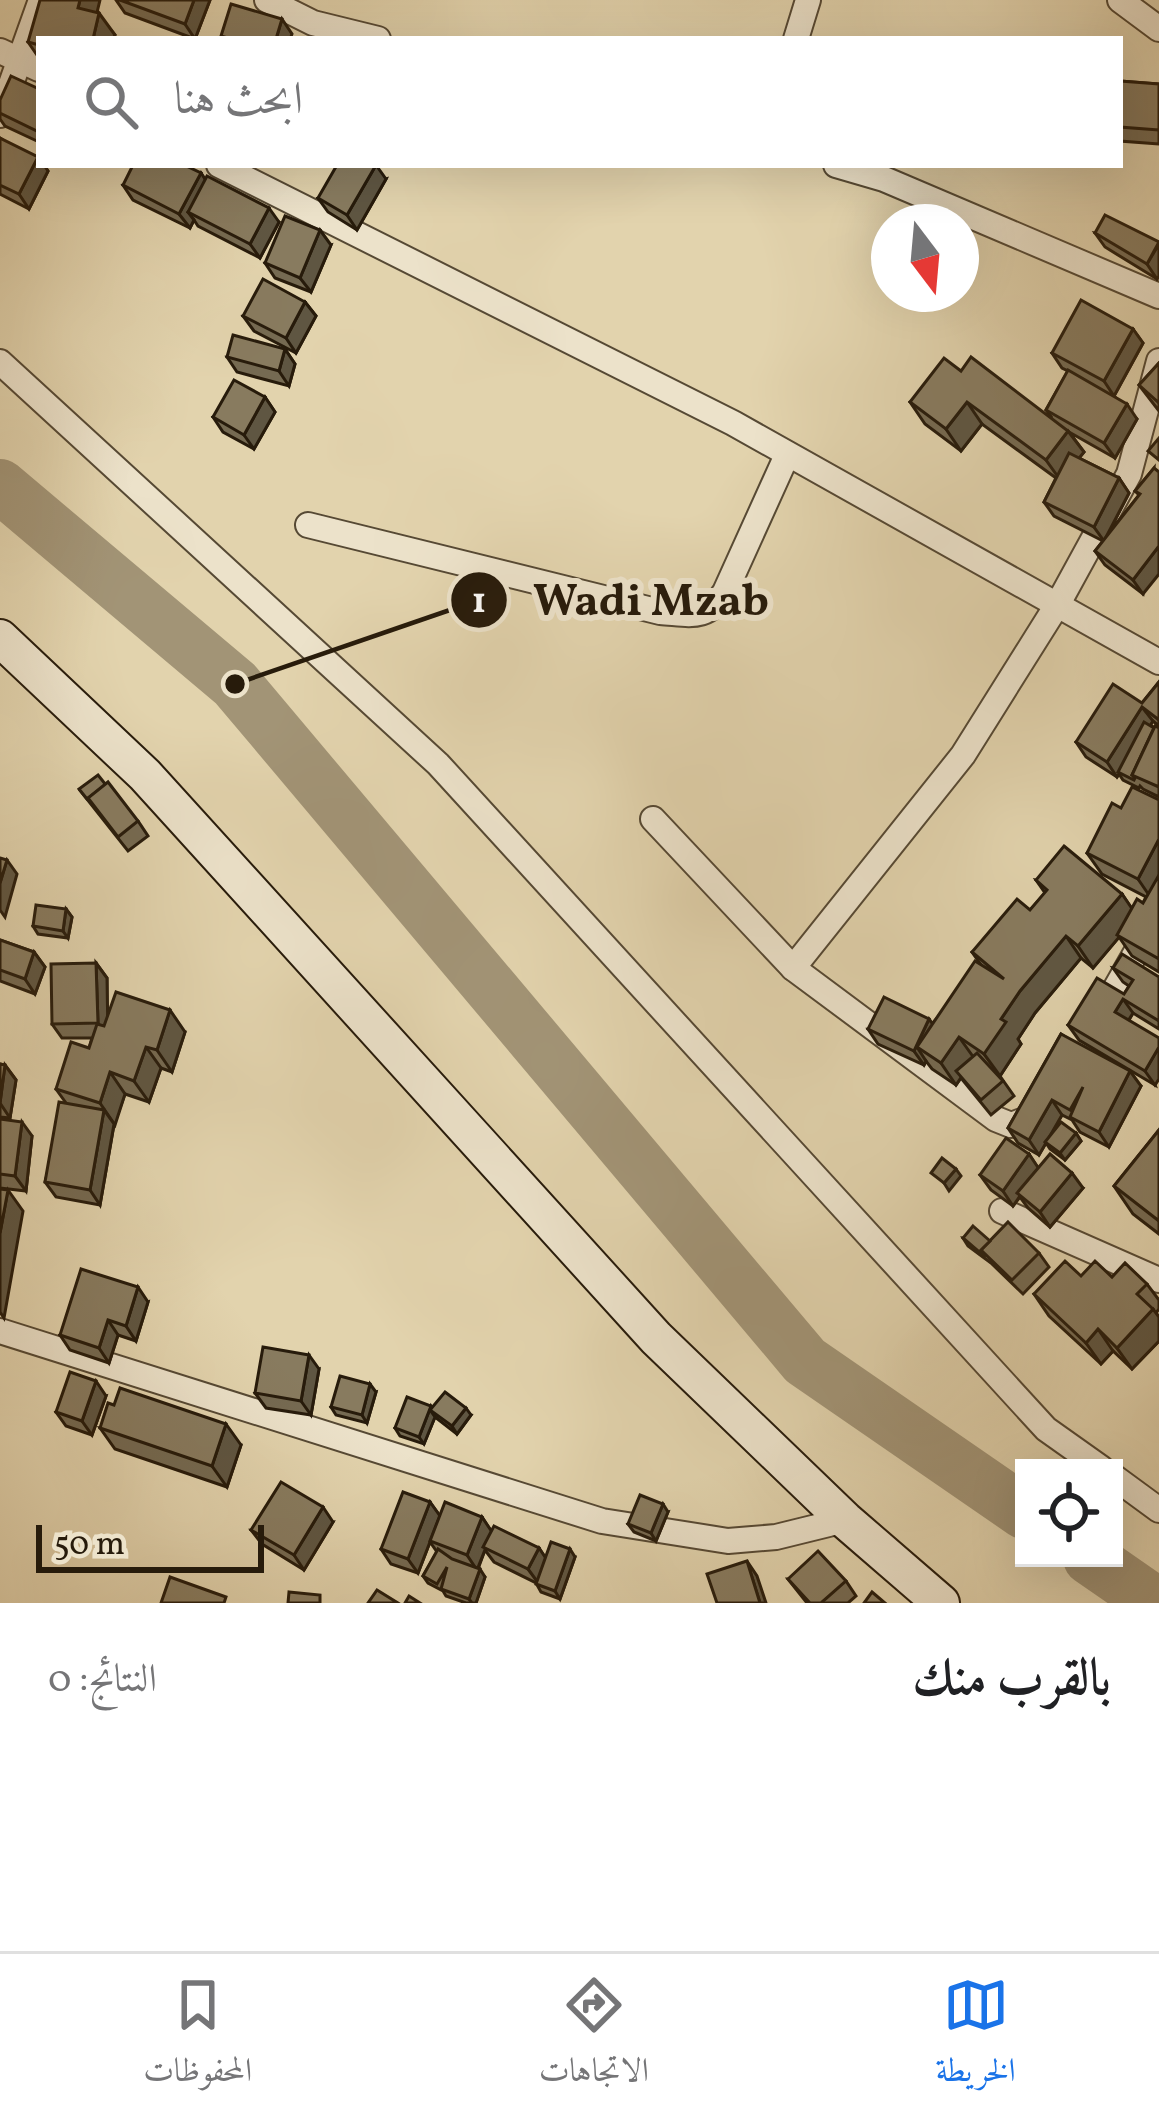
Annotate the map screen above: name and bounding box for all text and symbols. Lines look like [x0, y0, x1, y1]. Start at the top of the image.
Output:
search box [36, 36, 1123, 168]
icon: search [78, 69, 144, 135]
text: ابحث هنا [174, 70, 303, 133]
north arrow [871, 204, 979, 312]
callout: Wadi Mzab [449, 559, 793, 640]
text: Wadi Mzab [533, 572, 769, 635]
text: 1 [472, 578, 486, 628]
map controls [1015, 1459, 1123, 1567]
button: locate [1015, 1459, 1123, 1567]
scale bar [36, 1519, 264, 1572]
text: 50 m [54, 1523, 125, 1569]
text: بالقرب منك [912, 1645, 1111, 1716]
text: النتائج: 0 [48, 1654, 157, 1708]
tab: المحفوظات [143, 1972, 252, 2102]
tab: الاتجاهات [539, 1972, 649, 2102]
tab: الخريطة [935, 1972, 1016, 2102]

